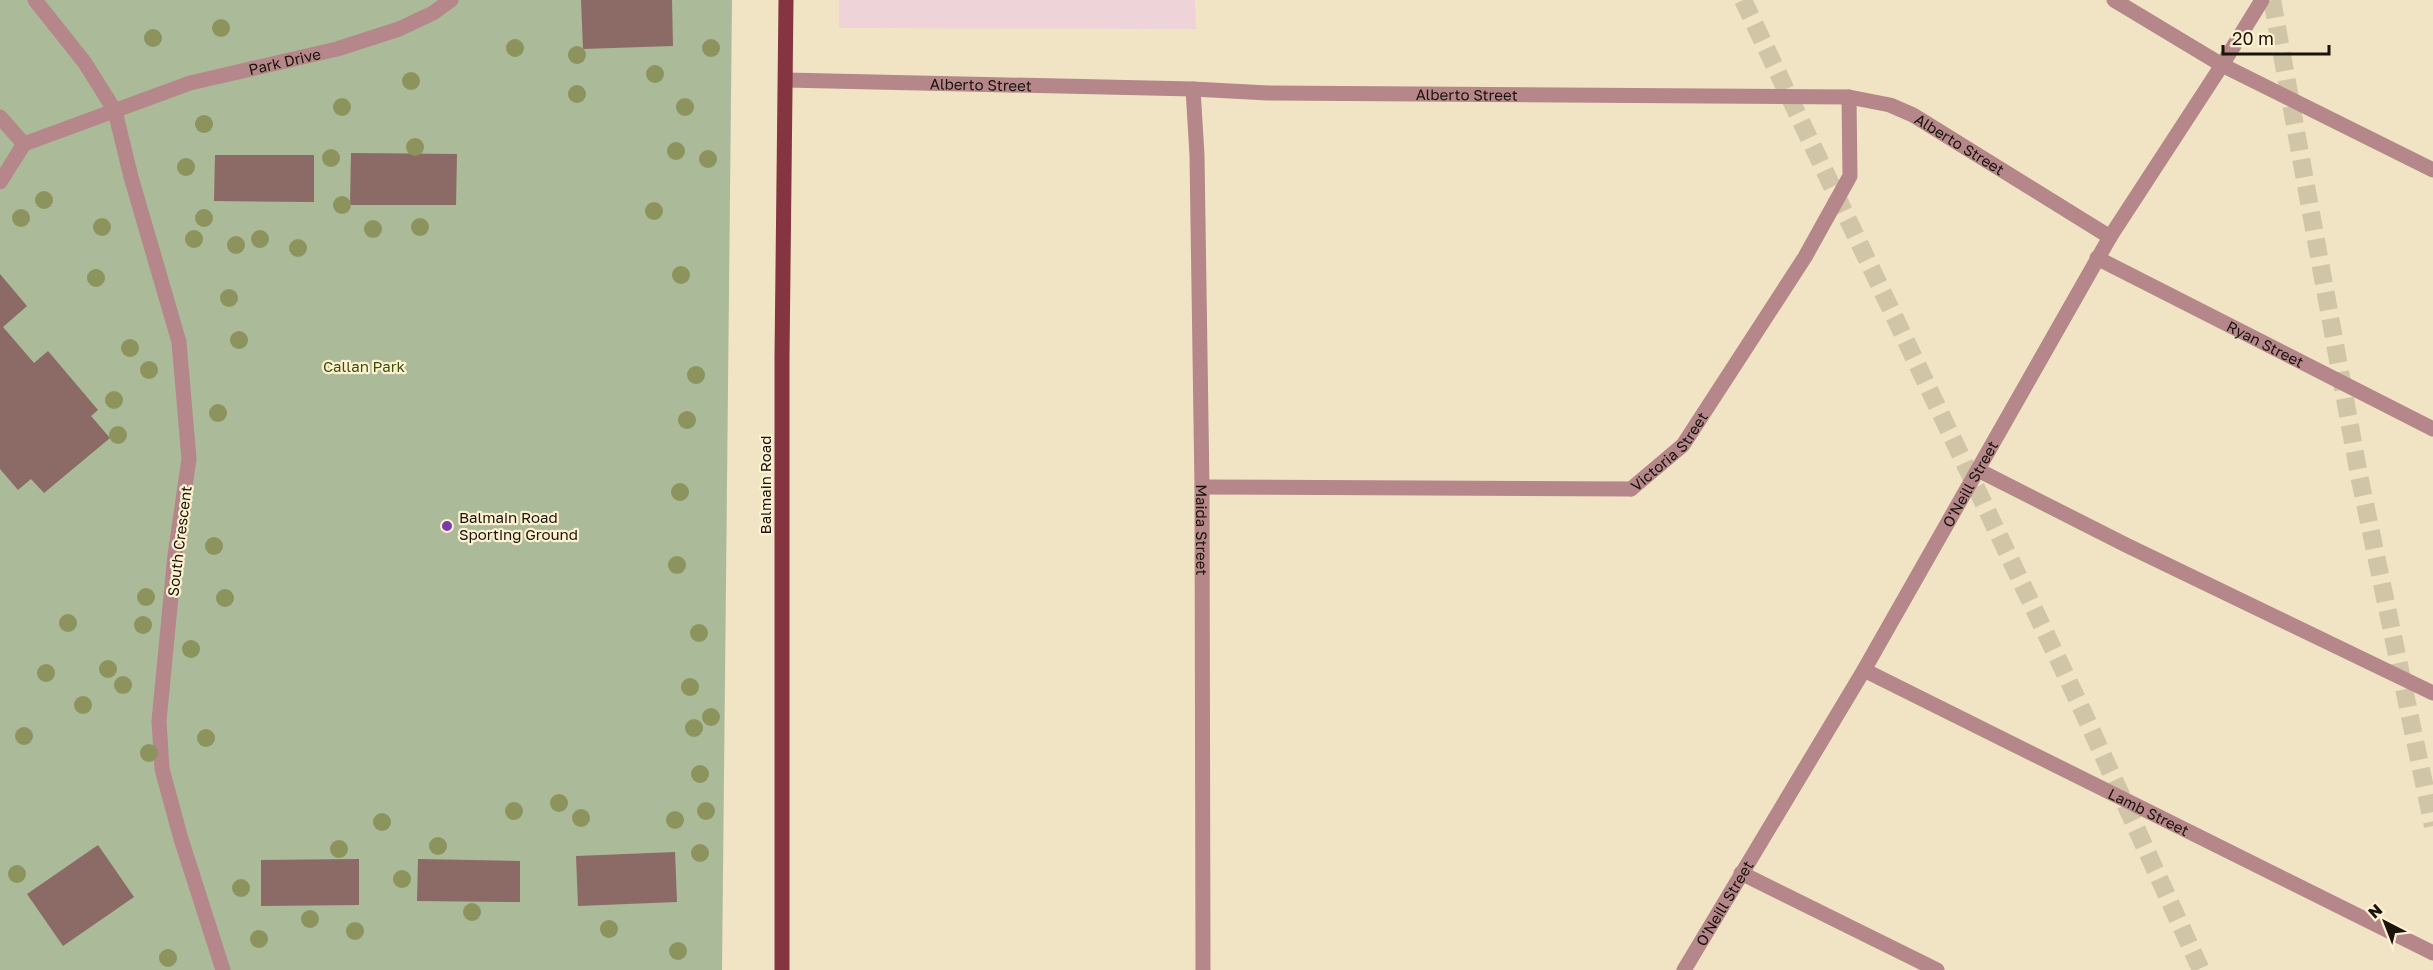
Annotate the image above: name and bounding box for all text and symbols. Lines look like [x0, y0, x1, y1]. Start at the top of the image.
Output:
scale bar [2223, 18, 2330, 56]
text: 20 m [2232, 27, 2274, 49]
street label: Park Drive [247, 44, 323, 78]
street label: Alberto Street [930, 74, 1032, 94]
street label: Alberto Street [1416, 85, 1518, 104]
street label: Alberto Street [1912, 109, 2008, 178]
street label: Ryan Street [2224, 317, 2307, 371]
park label: Callan Park [323, 357, 406, 375]
street label: Victoria Street [1627, 408, 1711, 495]
street label: Balmain Road [756, 436, 774, 534]
street label: O'Neill Street [1938, 437, 2001, 530]
street label: Maida Street [1193, 484, 1211, 576]
street label: South Crescent [163, 485, 195, 597]
place label: Balmain Road Sporting Ground [459, 508, 578, 543]
marker: Balmain Road Sporting Ground [440, 519, 454, 533]
street label: Lamb Street [2105, 784, 2192, 839]
street label: O'Neill Street [1692, 857, 1757, 949]
north arrow [2355, 892, 2415, 952]
text: N [2364, 899, 2386, 922]

